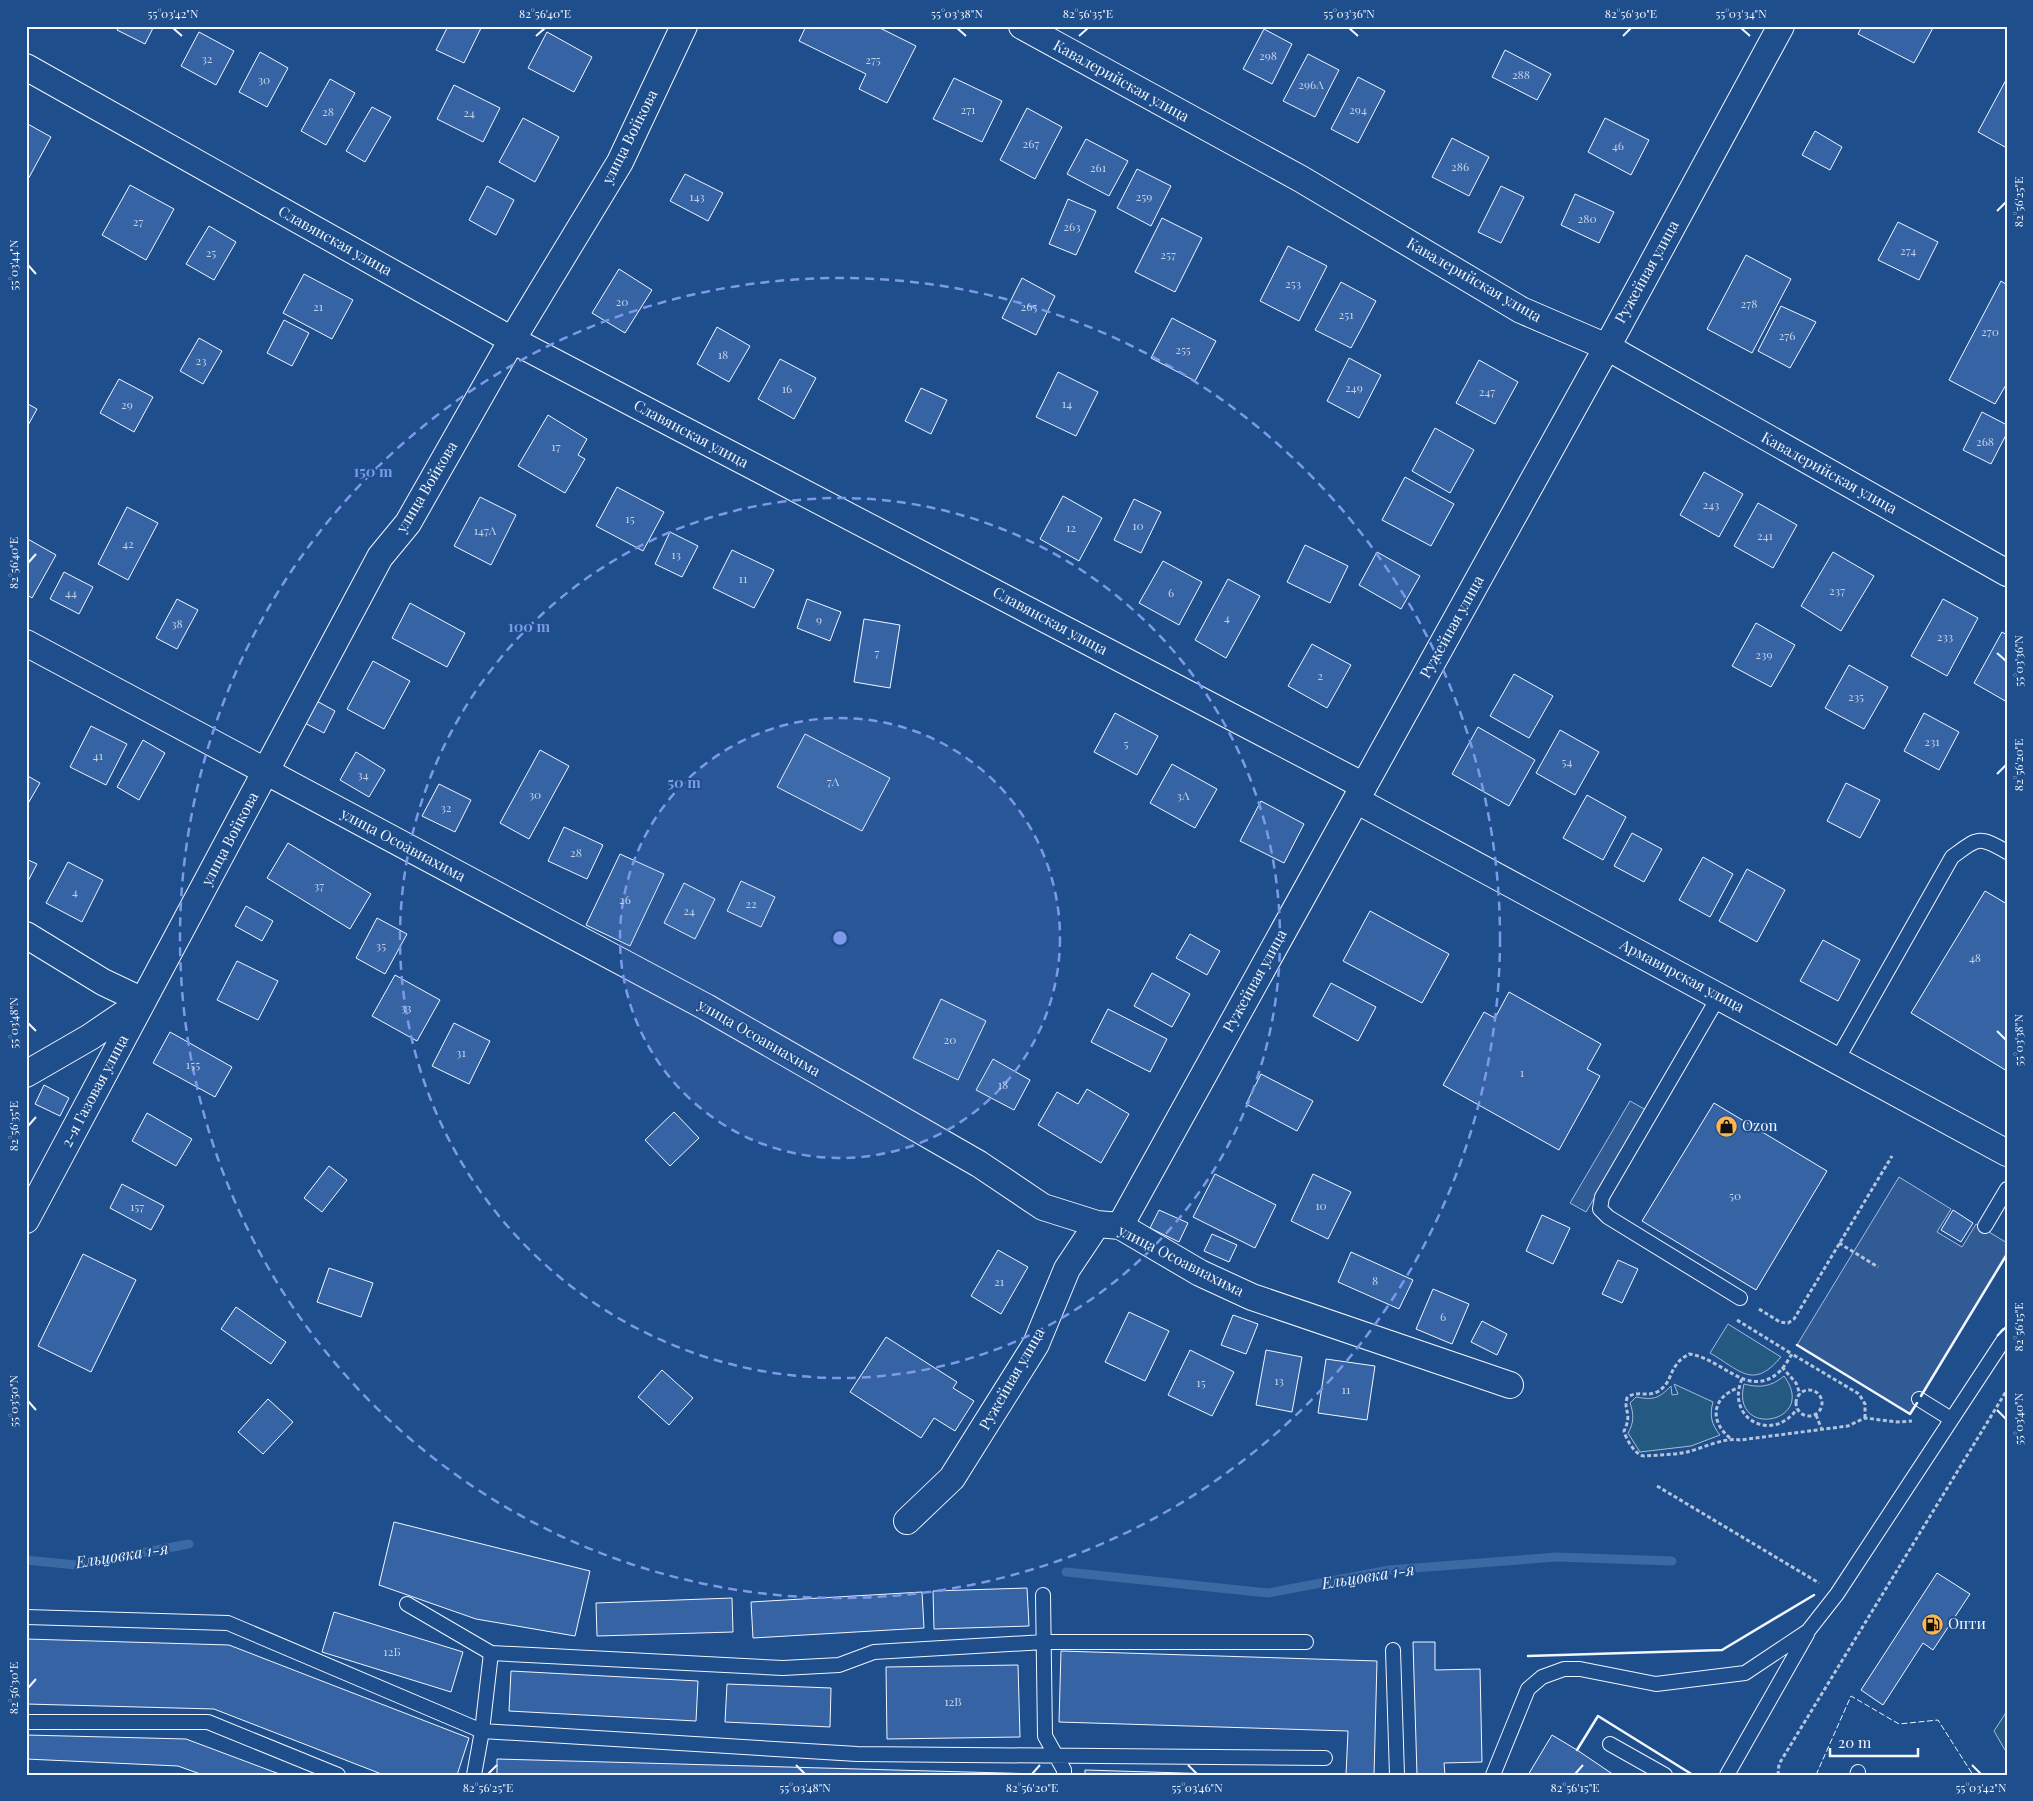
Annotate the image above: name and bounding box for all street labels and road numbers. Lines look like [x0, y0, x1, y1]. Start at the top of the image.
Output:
street label: Кавалерийская улица [1050, 34, 1193, 126]
street label: улица Войкова [596, 85, 662, 188]
street label: Славянская улица [275, 201, 396, 280]
street label: Ружейная улица [1610, 216, 1683, 327]
street label: Кавалерийская улица [1403, 232, 1546, 326]
street label: Славянская улица [631, 394, 753, 472]
street label: Кавалерийская улица [1758, 426, 1901, 518]
street label: улица Войкова [390, 437, 462, 537]
street label: Ружейная улица [1415, 571, 1488, 682]
street label: Славянская улица [990, 581, 1112, 659]
street label: улица Войкова [196, 788, 262, 890]
street label: улица Осоавиахима [337, 802, 470, 886]
street label: Ружейная улица [1218, 925, 1291, 1036]
street label: Армавирская улица [1616, 933, 1749, 1017]
street label: улица Осоавиахима [694, 993, 825, 1081]
street label: 2-я Газовая улица [56, 1030, 132, 1150]
street label: улица Осоавиахима [1114, 1219, 1248, 1301]
street label: Ружейная улица [974, 1323, 1049, 1433]

